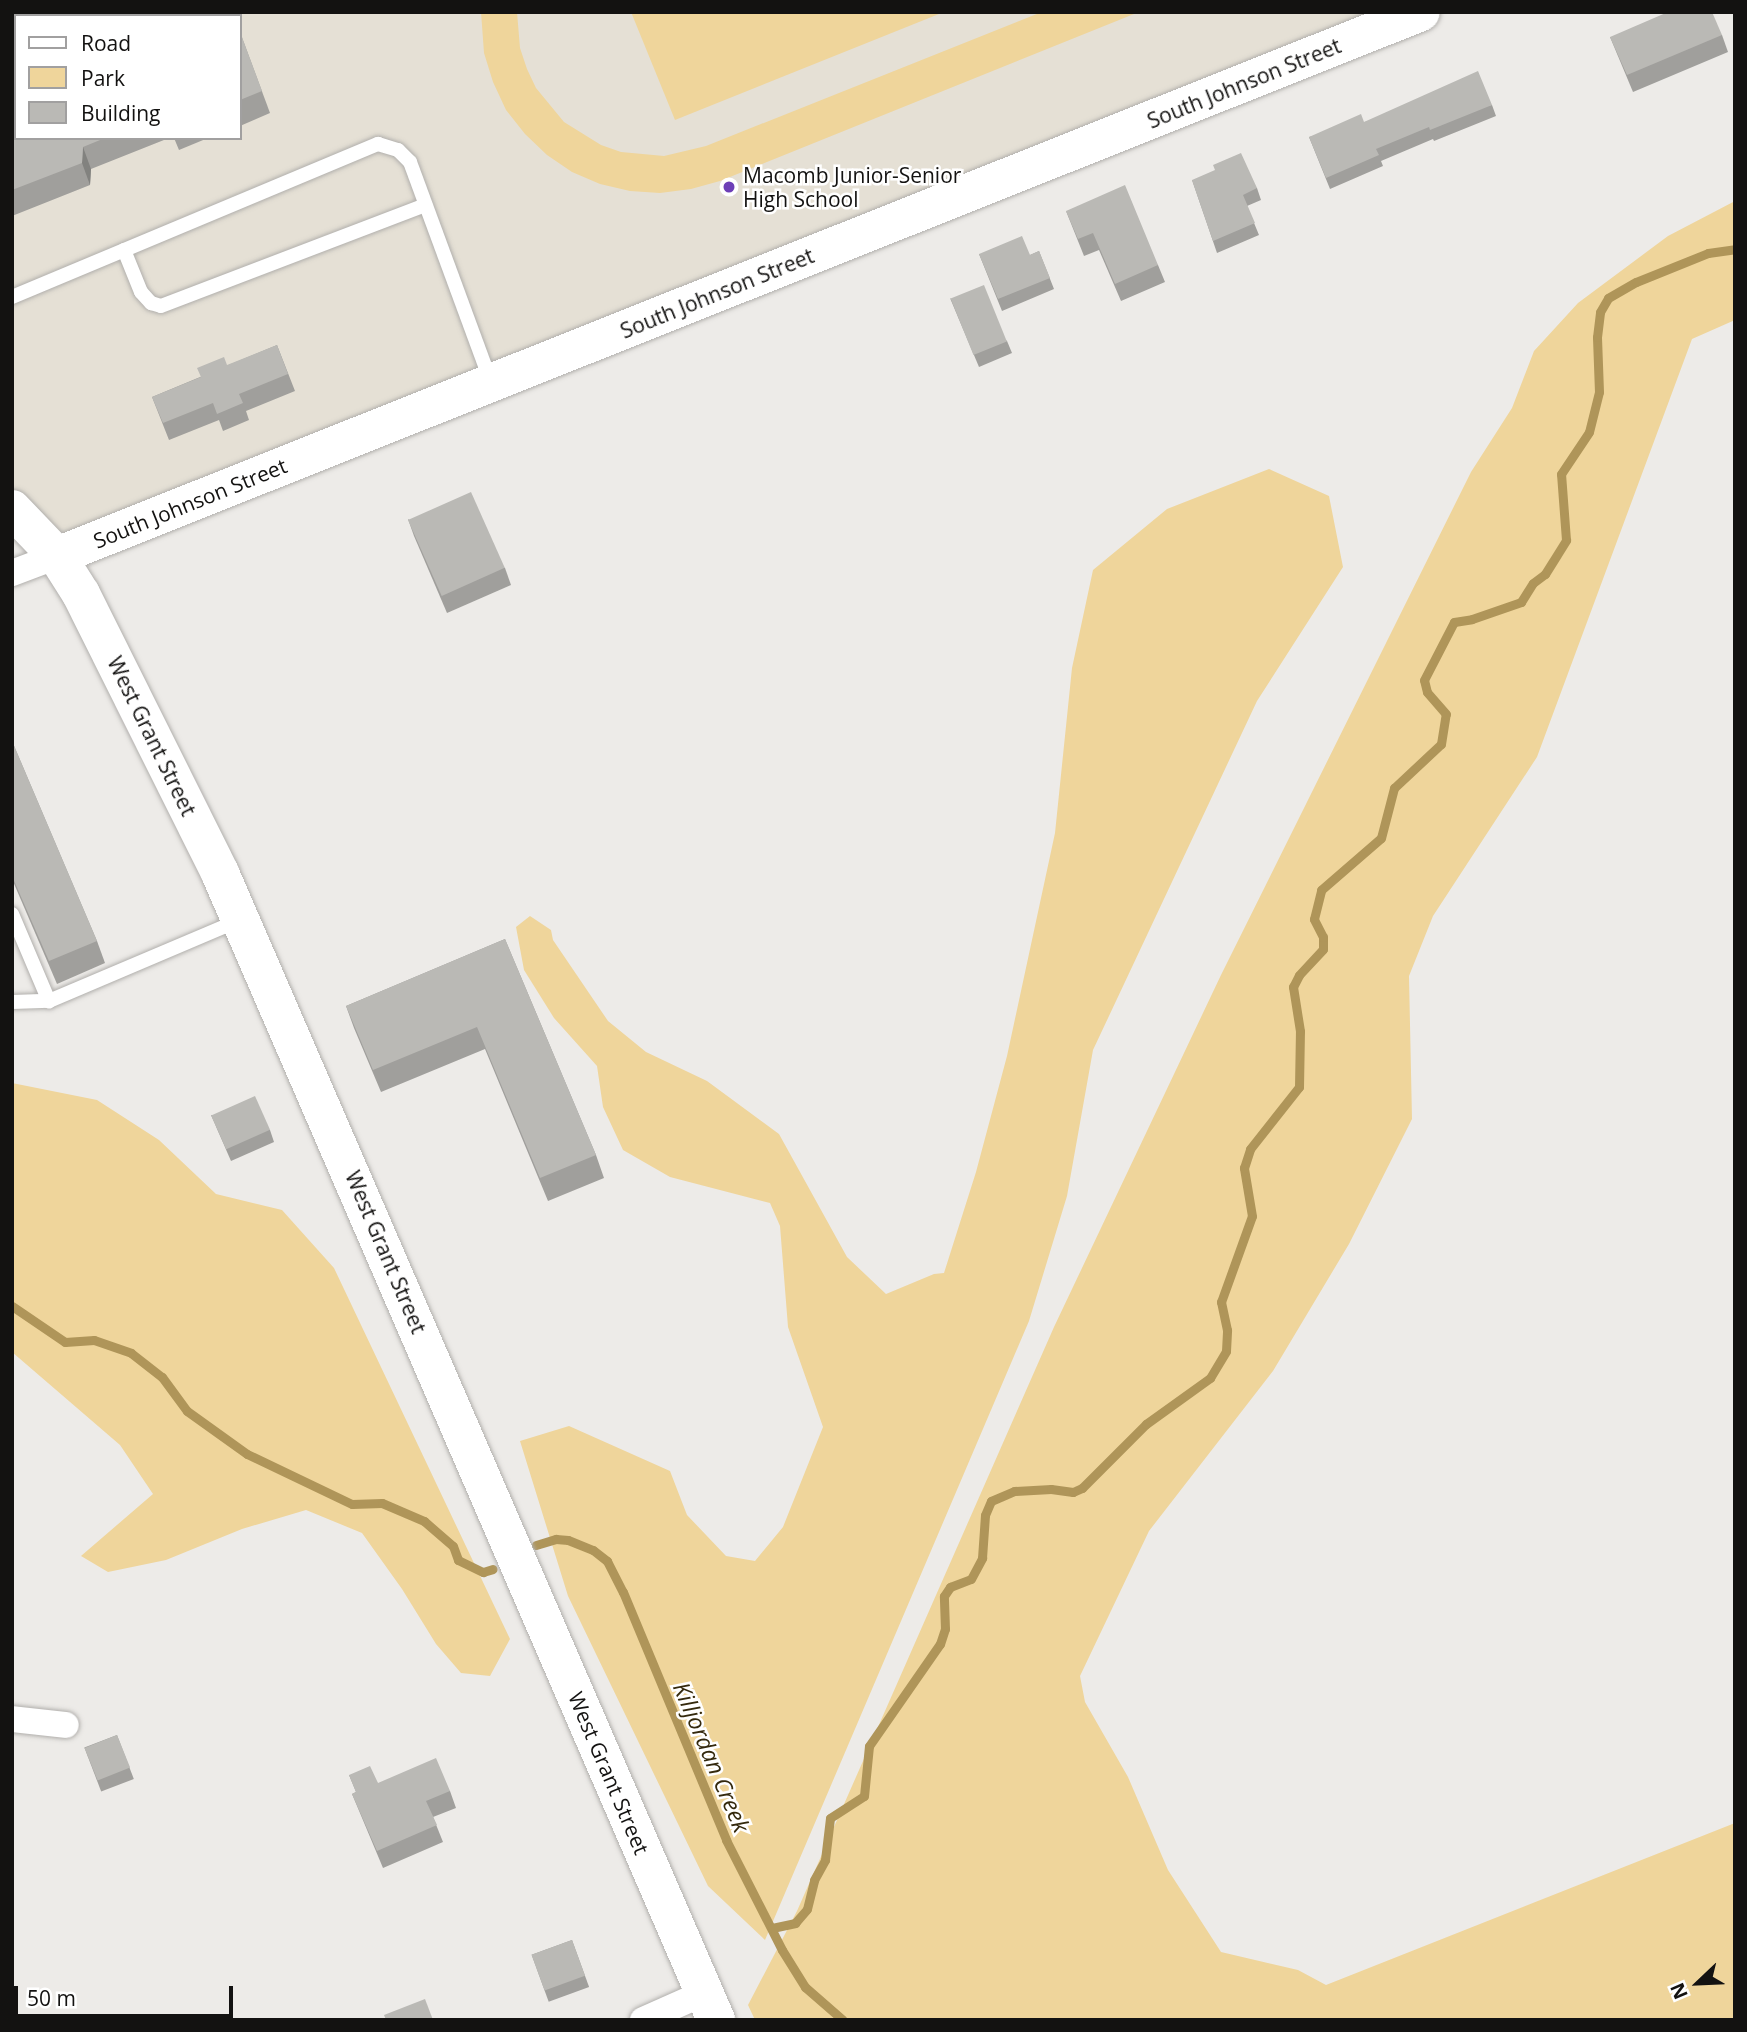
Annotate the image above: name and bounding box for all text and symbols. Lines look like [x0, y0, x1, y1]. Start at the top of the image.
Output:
legend [14, 14, 242, 140]
text: Road [81, 29, 131, 57]
street label: South Johnson Street [1144, 33, 1344, 133]
text: Park [81, 64, 125, 92]
text: Building [81, 99, 160, 127]
place label: Macomb Junior-Senior High School [743, 162, 961, 212]
marker: Macomb Junior-Senior High School [721, 179, 737, 195]
street label: South Johnson Street [617, 243, 817, 343]
street label: South Johnson Street [90, 453, 290, 553]
street label: West Grant Street [103, 652, 201, 820]
street label: West Grant Street [340, 1167, 432, 1337]
water label: Killjordan Creek [668, 1678, 756, 1836]
street label: West Grant Street [563, 1688, 655, 1858]
north arrow [1663, 1948, 1733, 2018]
scale bar [18, 1972, 236, 2016]
text: N [1664, 1979, 1694, 2003]
text: 50 m [27, 1984, 76, 2012]

